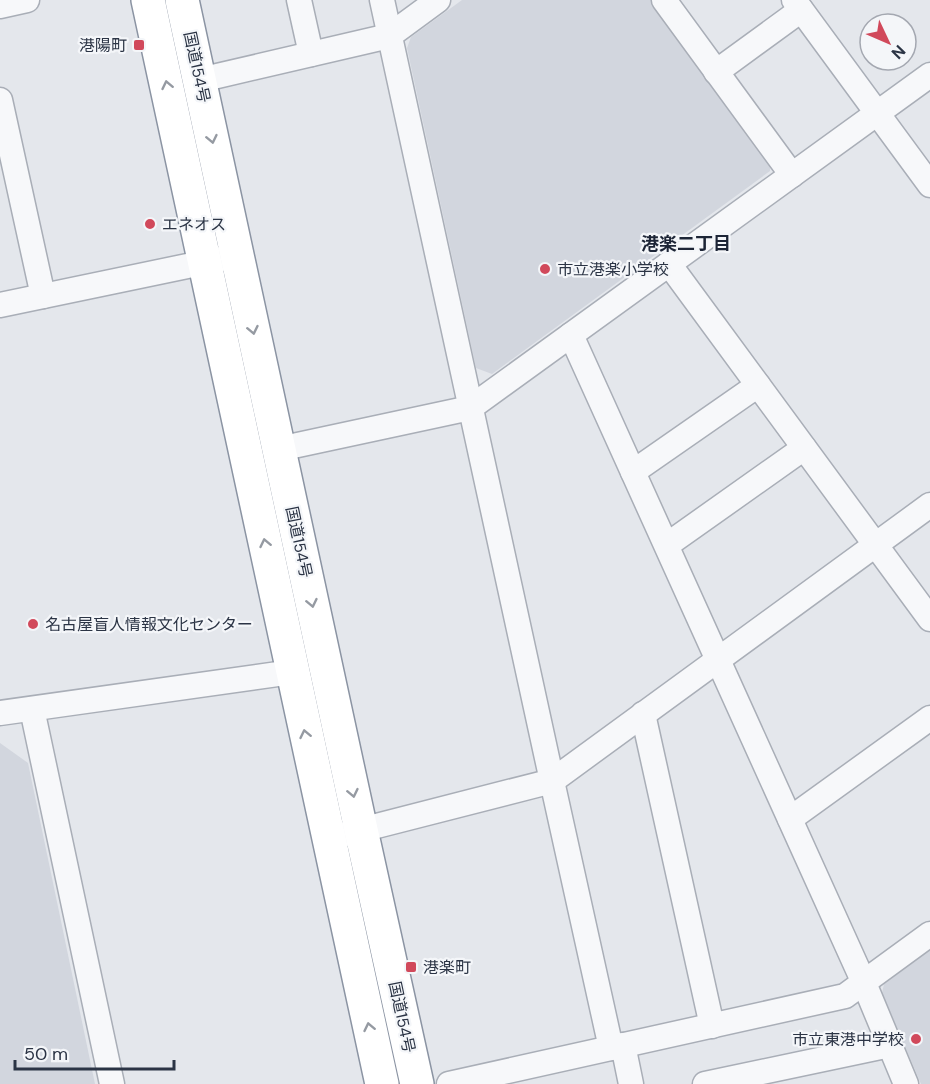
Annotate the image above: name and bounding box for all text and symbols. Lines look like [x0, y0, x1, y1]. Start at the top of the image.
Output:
north arrow [858, 12, 918, 72]
street label: 国道154号 [179, 29, 215, 105]
place label: 港陽町 [79, 35, 127, 56]
marker: 港陽町 [132, 38, 146, 52]
text: N [887, 41, 910, 64]
one-way arrow [161, 81, 174, 91]
one-way arrow [205, 134, 218, 144]
place label: エネオス [162, 214, 226, 235]
marker: エネオス [143, 217, 157, 231]
district label: 港楽二丁目 [641, 232, 731, 256]
place label: 市立港楽小学校 [557, 259, 669, 280]
marker: 市立港楽小学校 [538, 262, 552, 276]
one-way arrow [246, 325, 259, 335]
street label: 国道154号 [281, 504, 317, 580]
one-way arrow [259, 538, 272, 548]
one-way arrow [305, 597, 318, 607]
place label: 名古屋盲人情報文化センター [45, 614, 253, 635]
marker: 名古屋盲人情報文化センター [26, 617, 40, 631]
one-way arrow [300, 729, 313, 739]
one-way arrow [346, 788, 359, 798]
place label: 港楽町 [423, 957, 471, 978]
marker: 港楽町 [404, 960, 418, 974]
street label: 国道154号 [384, 979, 420, 1055]
one-way arrow [363, 1022, 376, 1032]
place label: 市立東港中学校 [792, 1029, 904, 1050]
marker: 市立東港中学校 [909, 1032, 923, 1046]
scale bar [15, 1033, 174, 1071]
text: 50 m [24, 1042, 68, 1066]

